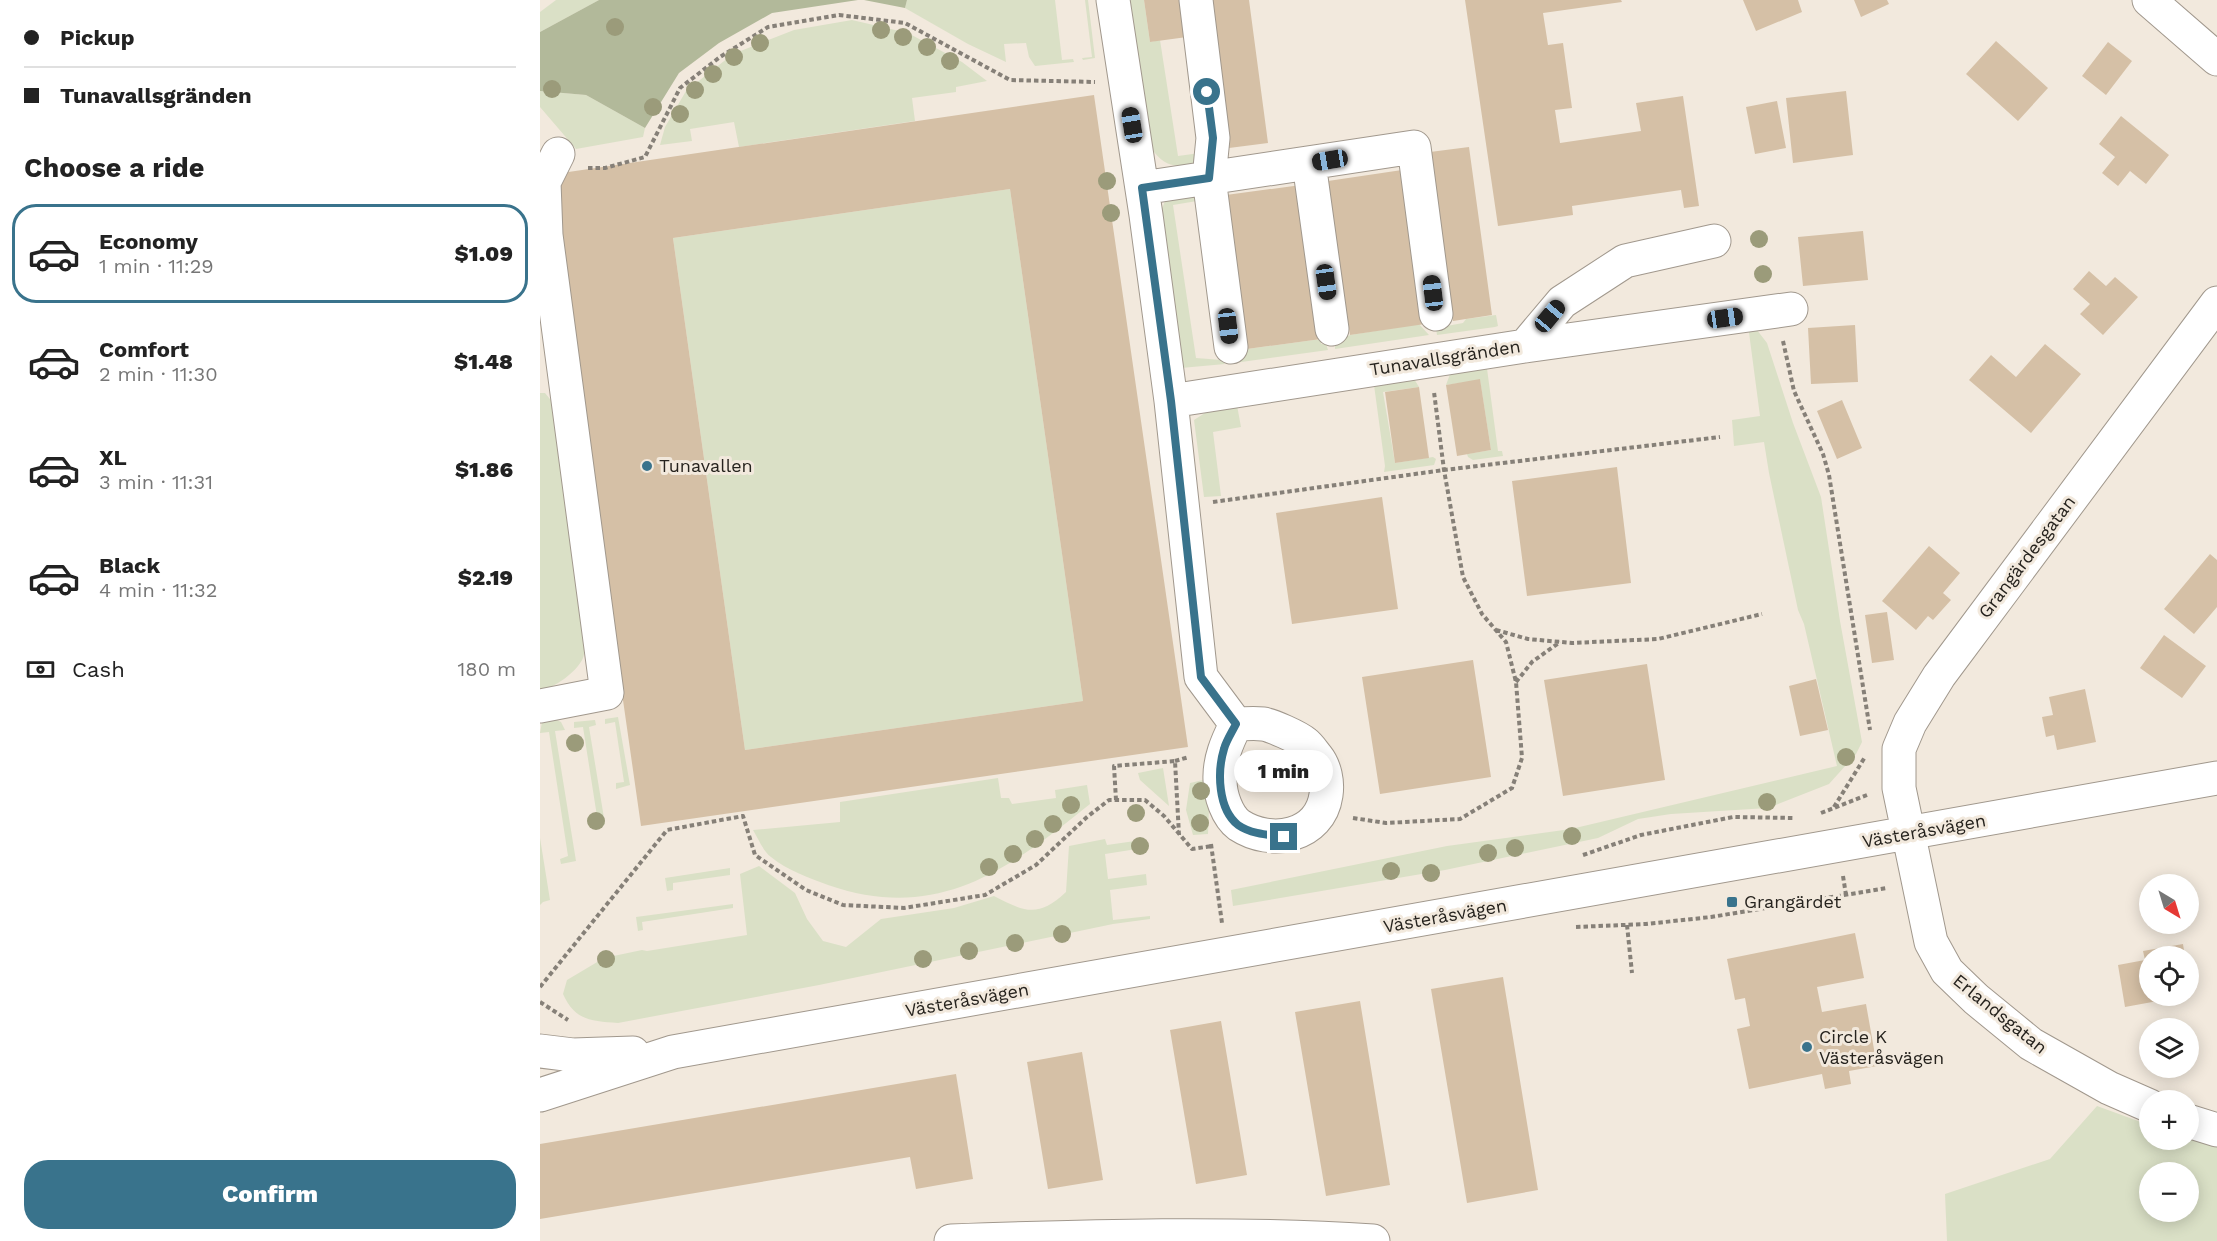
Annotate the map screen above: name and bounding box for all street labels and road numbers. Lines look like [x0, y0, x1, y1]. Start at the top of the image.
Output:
street label: Tunavallsgränden [1368, 335, 1522, 380]
street label: Grangärdesgatan [1974, 491, 2079, 622]
street label: Västeråsvägen [1860, 809, 1987, 852]
street label: Västeråsvägen [1381, 894, 1508, 937]
street label: Erlandsgatan [1949, 969, 2051, 1058]
street label: Västeråsvägen [903, 978, 1030, 1021]

